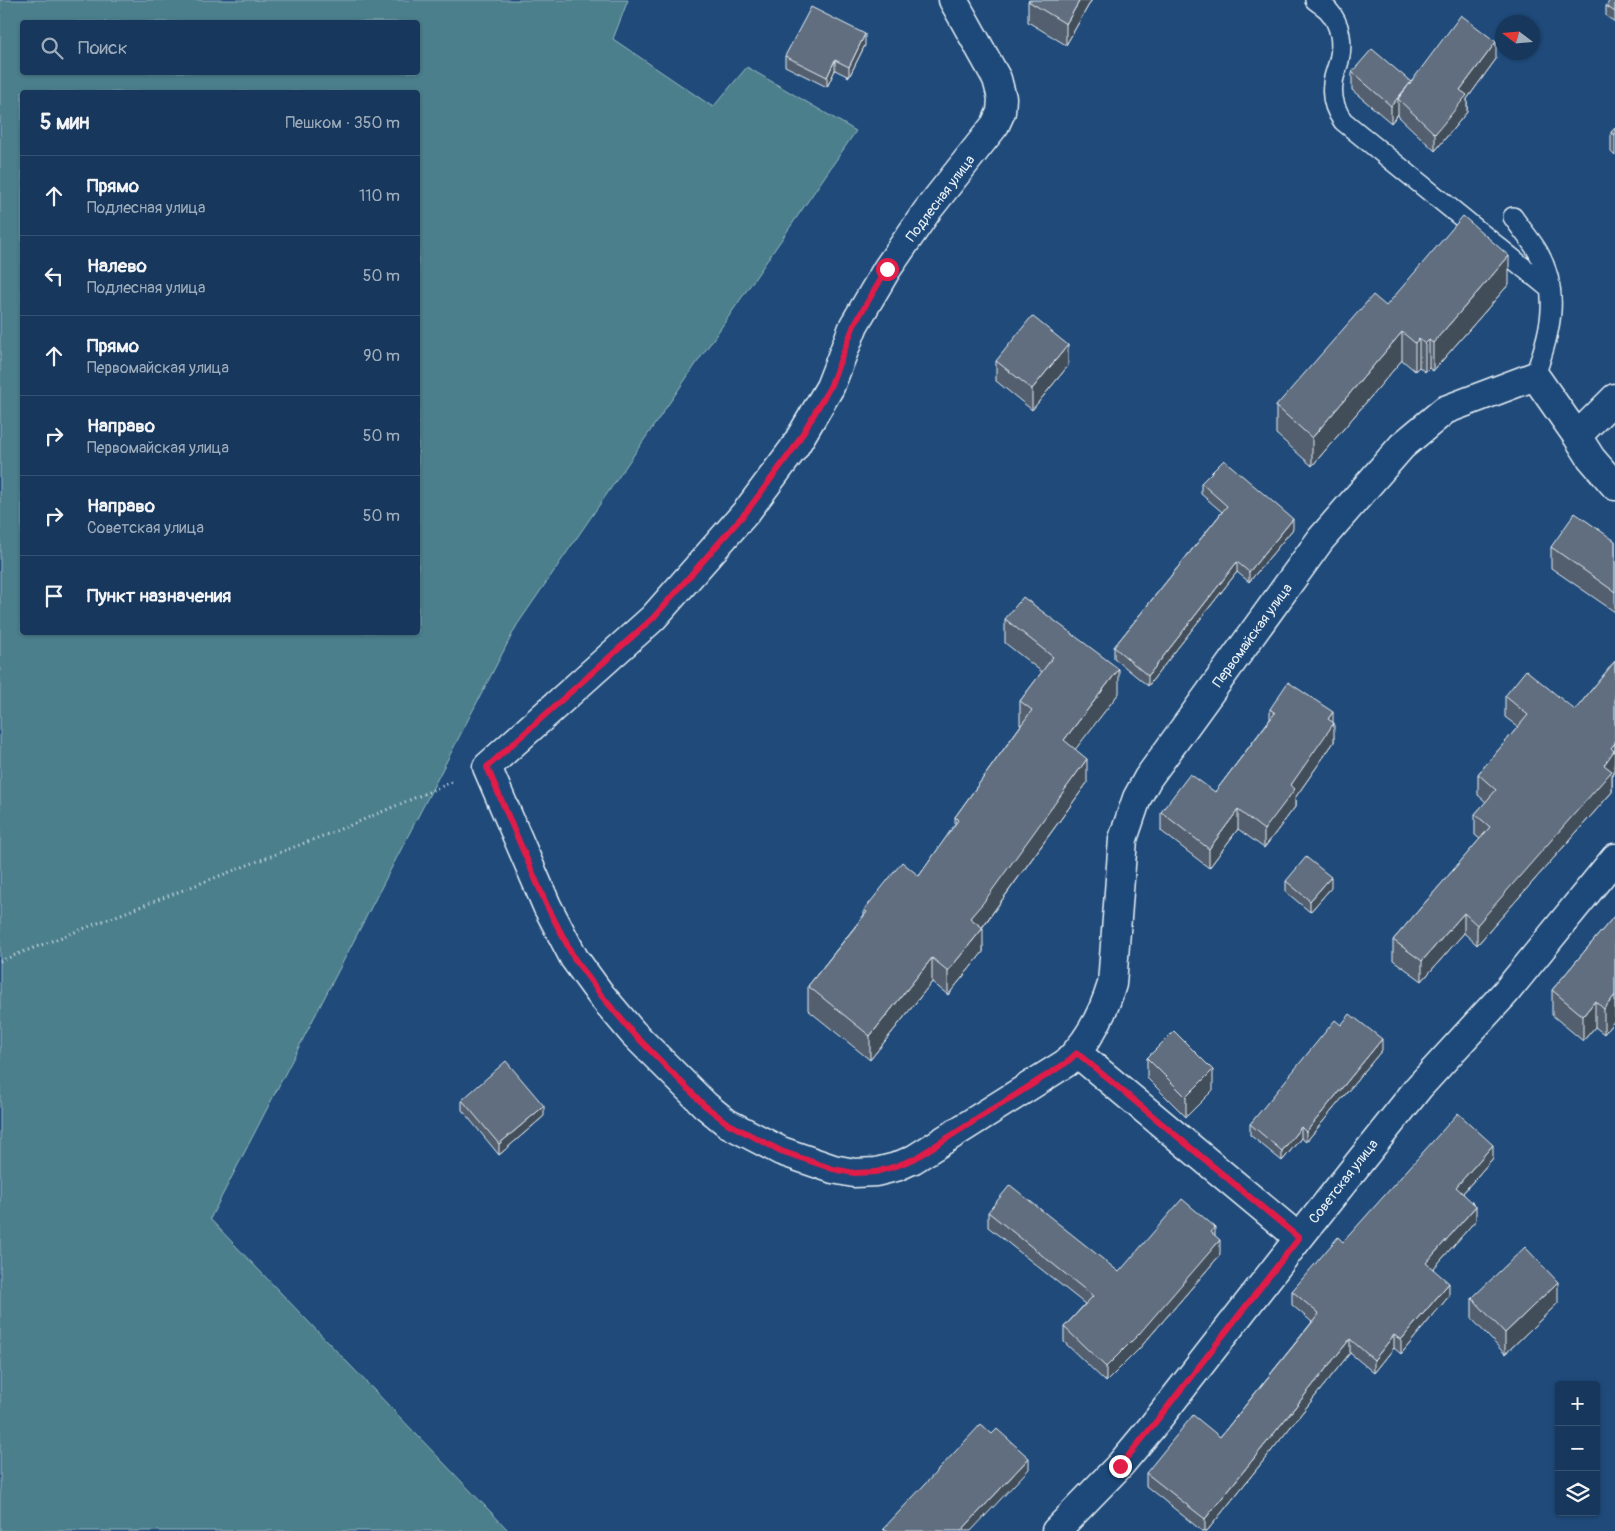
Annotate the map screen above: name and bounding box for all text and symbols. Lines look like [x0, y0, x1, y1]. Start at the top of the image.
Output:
north arrow [1495, 15, 1540, 60]
search box [20, 20, 420, 75]
icon: search [38, 34, 66, 62]
text: Поиск [78, 36, 128, 60]
text: 5 мин [40, 109, 90, 136]
text: Пешком · 350 m [285, 113, 400, 133]
street label: Подлесная улица [902, 152, 978, 245]
text: Прямо [87, 174, 139, 198]
icon: ahead [40, 182, 68, 210]
text: 110 m [359, 186, 400, 206]
text: Подлесная улица [87, 198, 205, 218]
text: Налево [87, 254, 147, 278]
route start [876, 258, 899, 281]
icon: left [40, 262, 68, 290]
text: 50 m [363, 266, 400, 286]
text: Подлесная улица [87, 278, 205, 298]
text: Прямо [87, 334, 139, 358]
icon: ahead [40, 342, 68, 370]
text: 90 m [363, 346, 400, 366]
text: Первомайская улица [87, 358, 229, 378]
text: Направо [87, 414, 155, 438]
icon: right [40, 422, 68, 450]
text: 50 m [363, 426, 400, 446]
text: Первомайская улица [87, 438, 229, 458]
text: Направо [87, 494, 155, 518]
icon: right [40, 502, 68, 530]
text: 50 m [363, 506, 400, 526]
text: Советская улица [87, 518, 204, 538]
street label: Первомайская улица [1209, 580, 1296, 690]
icon: arrive [40, 582, 68, 610]
text: Пункт назначения [87, 584, 231, 608]
street label: Советская улица [1305, 1136, 1382, 1227]
map controls [1555, 1381, 1600, 1516]
button: + [1555, 1381, 1600, 1426]
button: − [1555, 1426, 1600, 1471]
route end [1109, 1455, 1132, 1478]
button: layers [1555, 1471, 1600, 1516]

